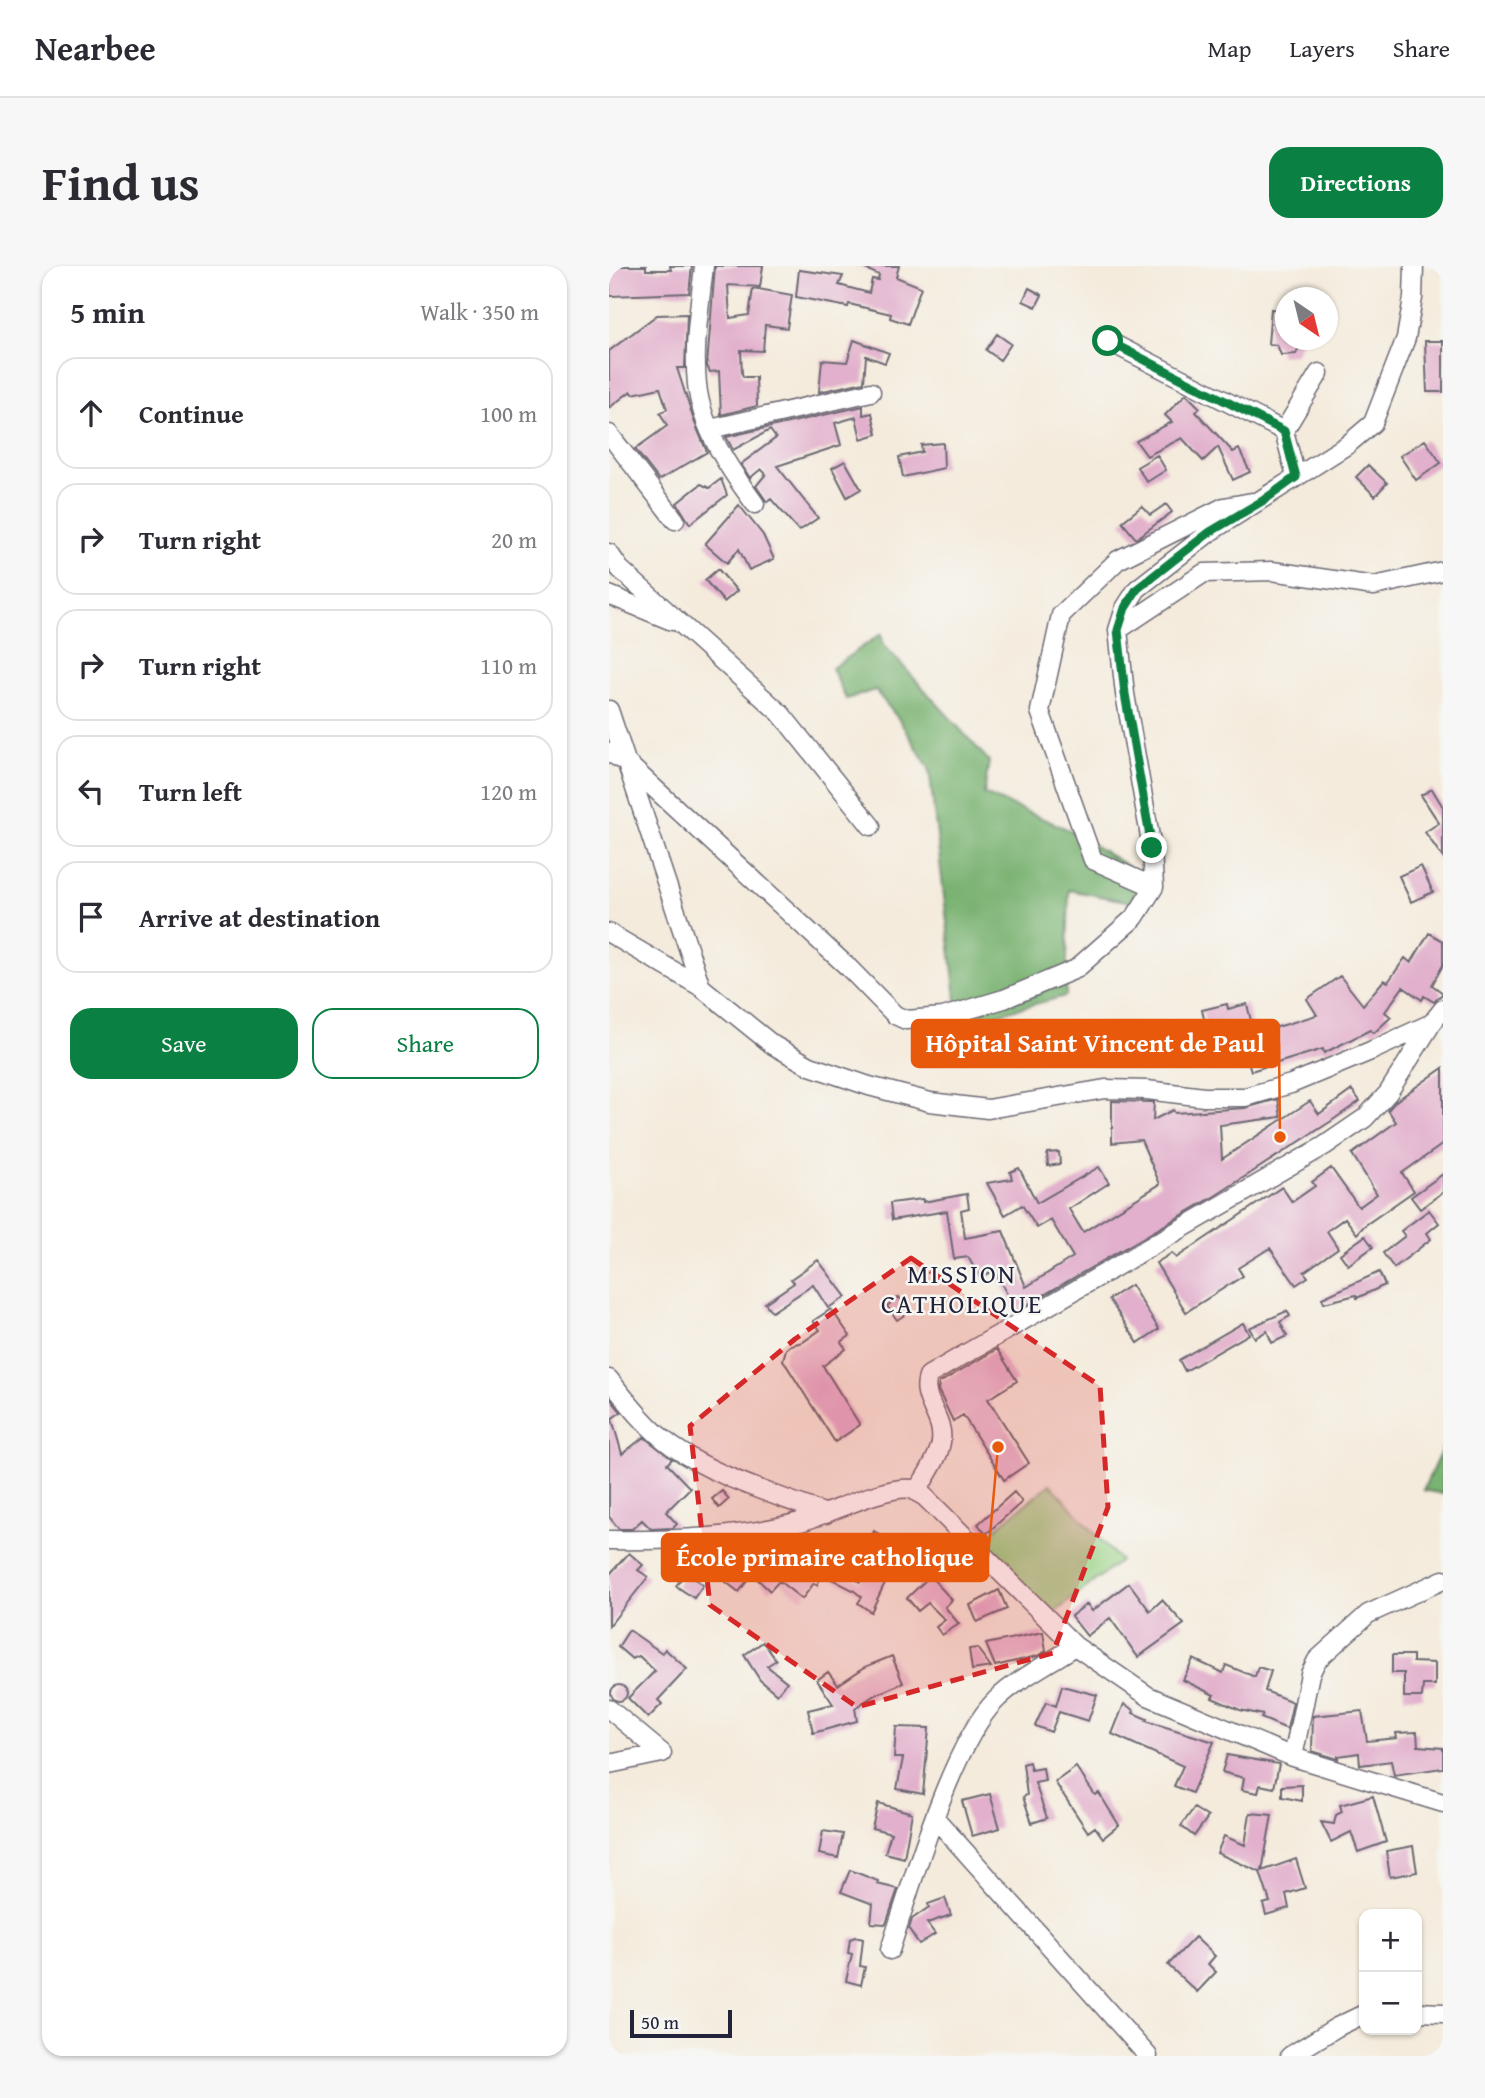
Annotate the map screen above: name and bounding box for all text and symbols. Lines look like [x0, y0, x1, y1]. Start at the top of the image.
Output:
text: Nearbee [35, 24, 156, 72]
text: Map [1208, 31, 1251, 66]
text: Layers [1289, 31, 1355, 66]
text: Share [1393, 31, 1450, 66]
text: Find us [42, 146, 200, 218]
button: Directions [1269, 147, 1443, 218]
north arrow [1275, 287, 1338, 350]
text: 5 min [70, 290, 145, 334]
text: Walk · 350 m [420, 295, 539, 328]
route start [1092, 325, 1123, 356]
icon: ahead [72, 394, 110, 432]
text: Continue [139, 394, 244, 433]
text: 100 m [480, 397, 537, 430]
icon: right [72, 520, 110, 558]
text: Turn right [139, 520, 261, 559]
text: 20 m [491, 523, 537, 556]
icon: right [72, 646, 110, 684]
text: Turn right [139, 646, 261, 685]
text: 110 m [480, 649, 537, 682]
icon: left [72, 772, 110, 810]
text: Turn left [139, 772, 242, 811]
text: 120 m [480, 775, 537, 808]
route end [1136, 832, 1167, 863]
icon: arrive [72, 898, 110, 936]
text: Arrive at destination [139, 898, 380, 937]
button: Save [70, 1008, 298, 1079]
button: Share [312, 1008, 539, 1079]
callout: Hôpital Saint Vincent de Paul [912, 1020, 1279, 1067]
text: Hôpital Saint Vincent de Paul [926, 1023, 1265, 1062]
district label: MISSION CATHOLIQUE [881, 1254, 1043, 1323]
callout: École primaire catholique [662, 1534, 988, 1581]
text: École primaire catholique [676, 1537, 974, 1576]
map controls [1359, 1909, 1422, 2035]
button: + [1359, 1909, 1422, 1972]
button: − [1359, 1972, 1422, 2035]
scale bar [630, 2007, 731, 2039]
text: 50 m [641, 2008, 679, 2036]

